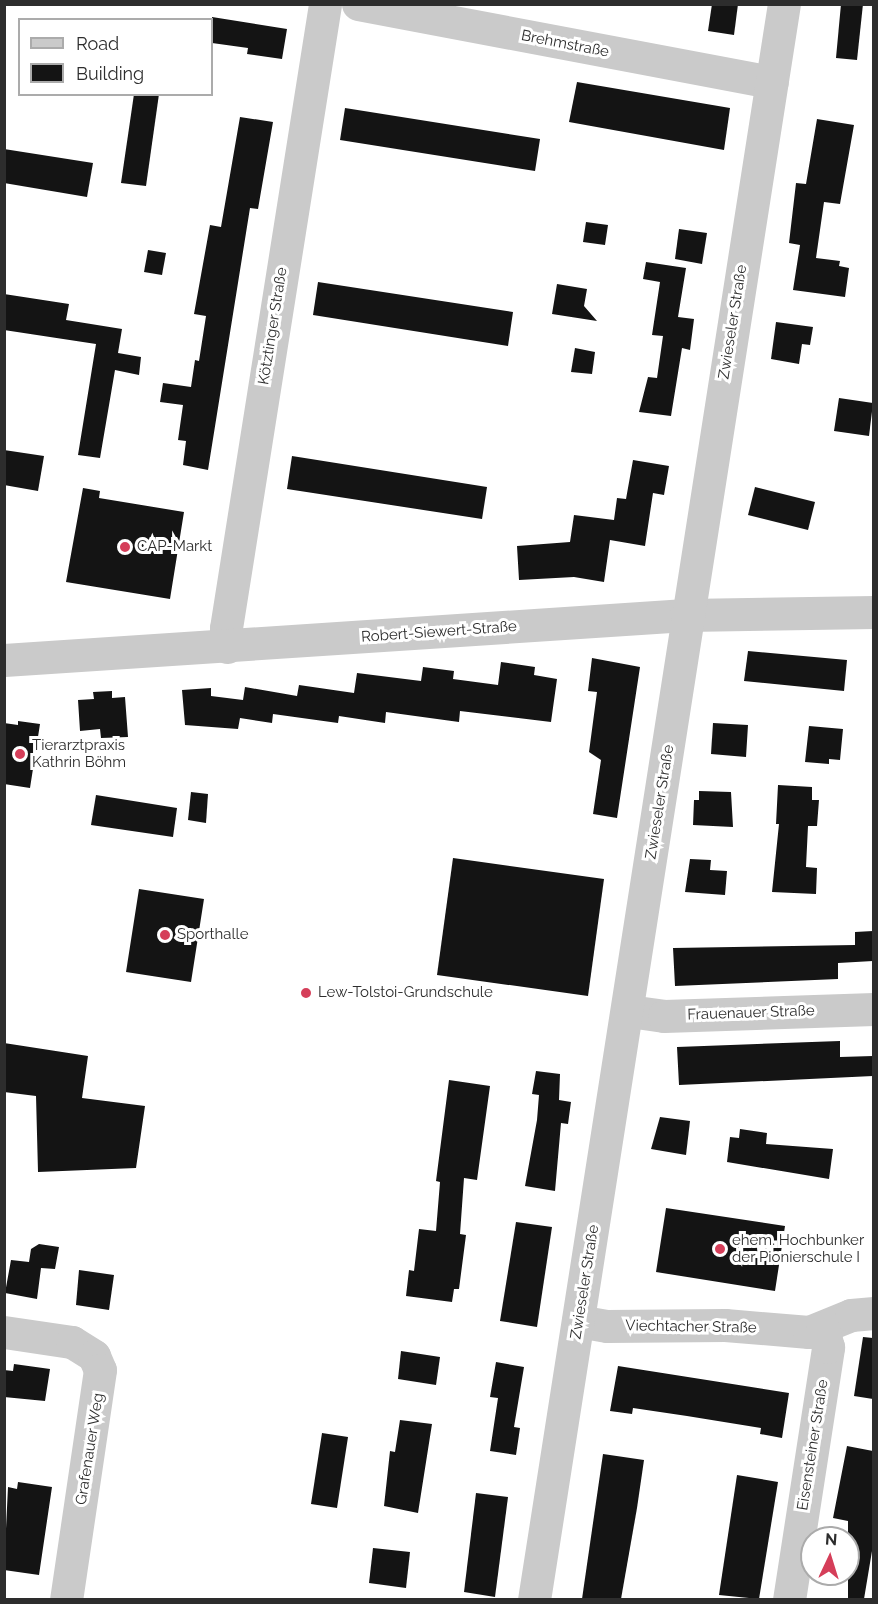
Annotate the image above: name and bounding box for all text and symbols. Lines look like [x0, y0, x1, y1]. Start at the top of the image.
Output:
legend [18, 18, 213, 96]
street label: Brehmstraße [520, 27, 610, 61]
text: Road [76, 33, 119, 54]
text: Building [76, 63, 144, 84]
street label: Zwieseler Straße [715, 263, 751, 381]
street label: Kötztinger Straße [255, 266, 291, 386]
place label: CAP-Markt [137, 538, 212, 556]
marker: CAP-Markt [118, 540, 132, 554]
street label: Robert-Siewert-Straße [361, 618, 517, 646]
place label: Tierarztpraxis Kathrin Böhm [32, 736, 126, 771]
street label: Zwieseler Straße [642, 743, 678, 861]
marker: Tierarztpraxis Kathrin Böhm [13, 747, 27, 761]
place label: Sporthalle [177, 926, 248, 944]
marker: Sporthalle [158, 928, 172, 942]
place label: Lew-Tolstoi-Grundschule [318, 984, 493, 1002]
marker: Lew-Tolstoi-Grundschule [299, 986, 313, 1000]
street label: Frauenauer Straße [687, 1002, 815, 1024]
street label: Zwieseler Straße [567, 1223, 603, 1341]
place label: ehem. Hochbunker der Pionierschule I [732, 1231, 864, 1266]
marker: ehem. Hochbunker der Pionierschule I [713, 1242, 727, 1256]
street label: Viechtacher Straße [625, 1317, 757, 1337]
street label: Eisensteiner Straße [794, 1378, 832, 1512]
street label: Grafenauer Weg [72, 1391, 108, 1507]
north arrow [800, 1526, 860, 1586]
text: N [824, 1530, 838, 1549]

